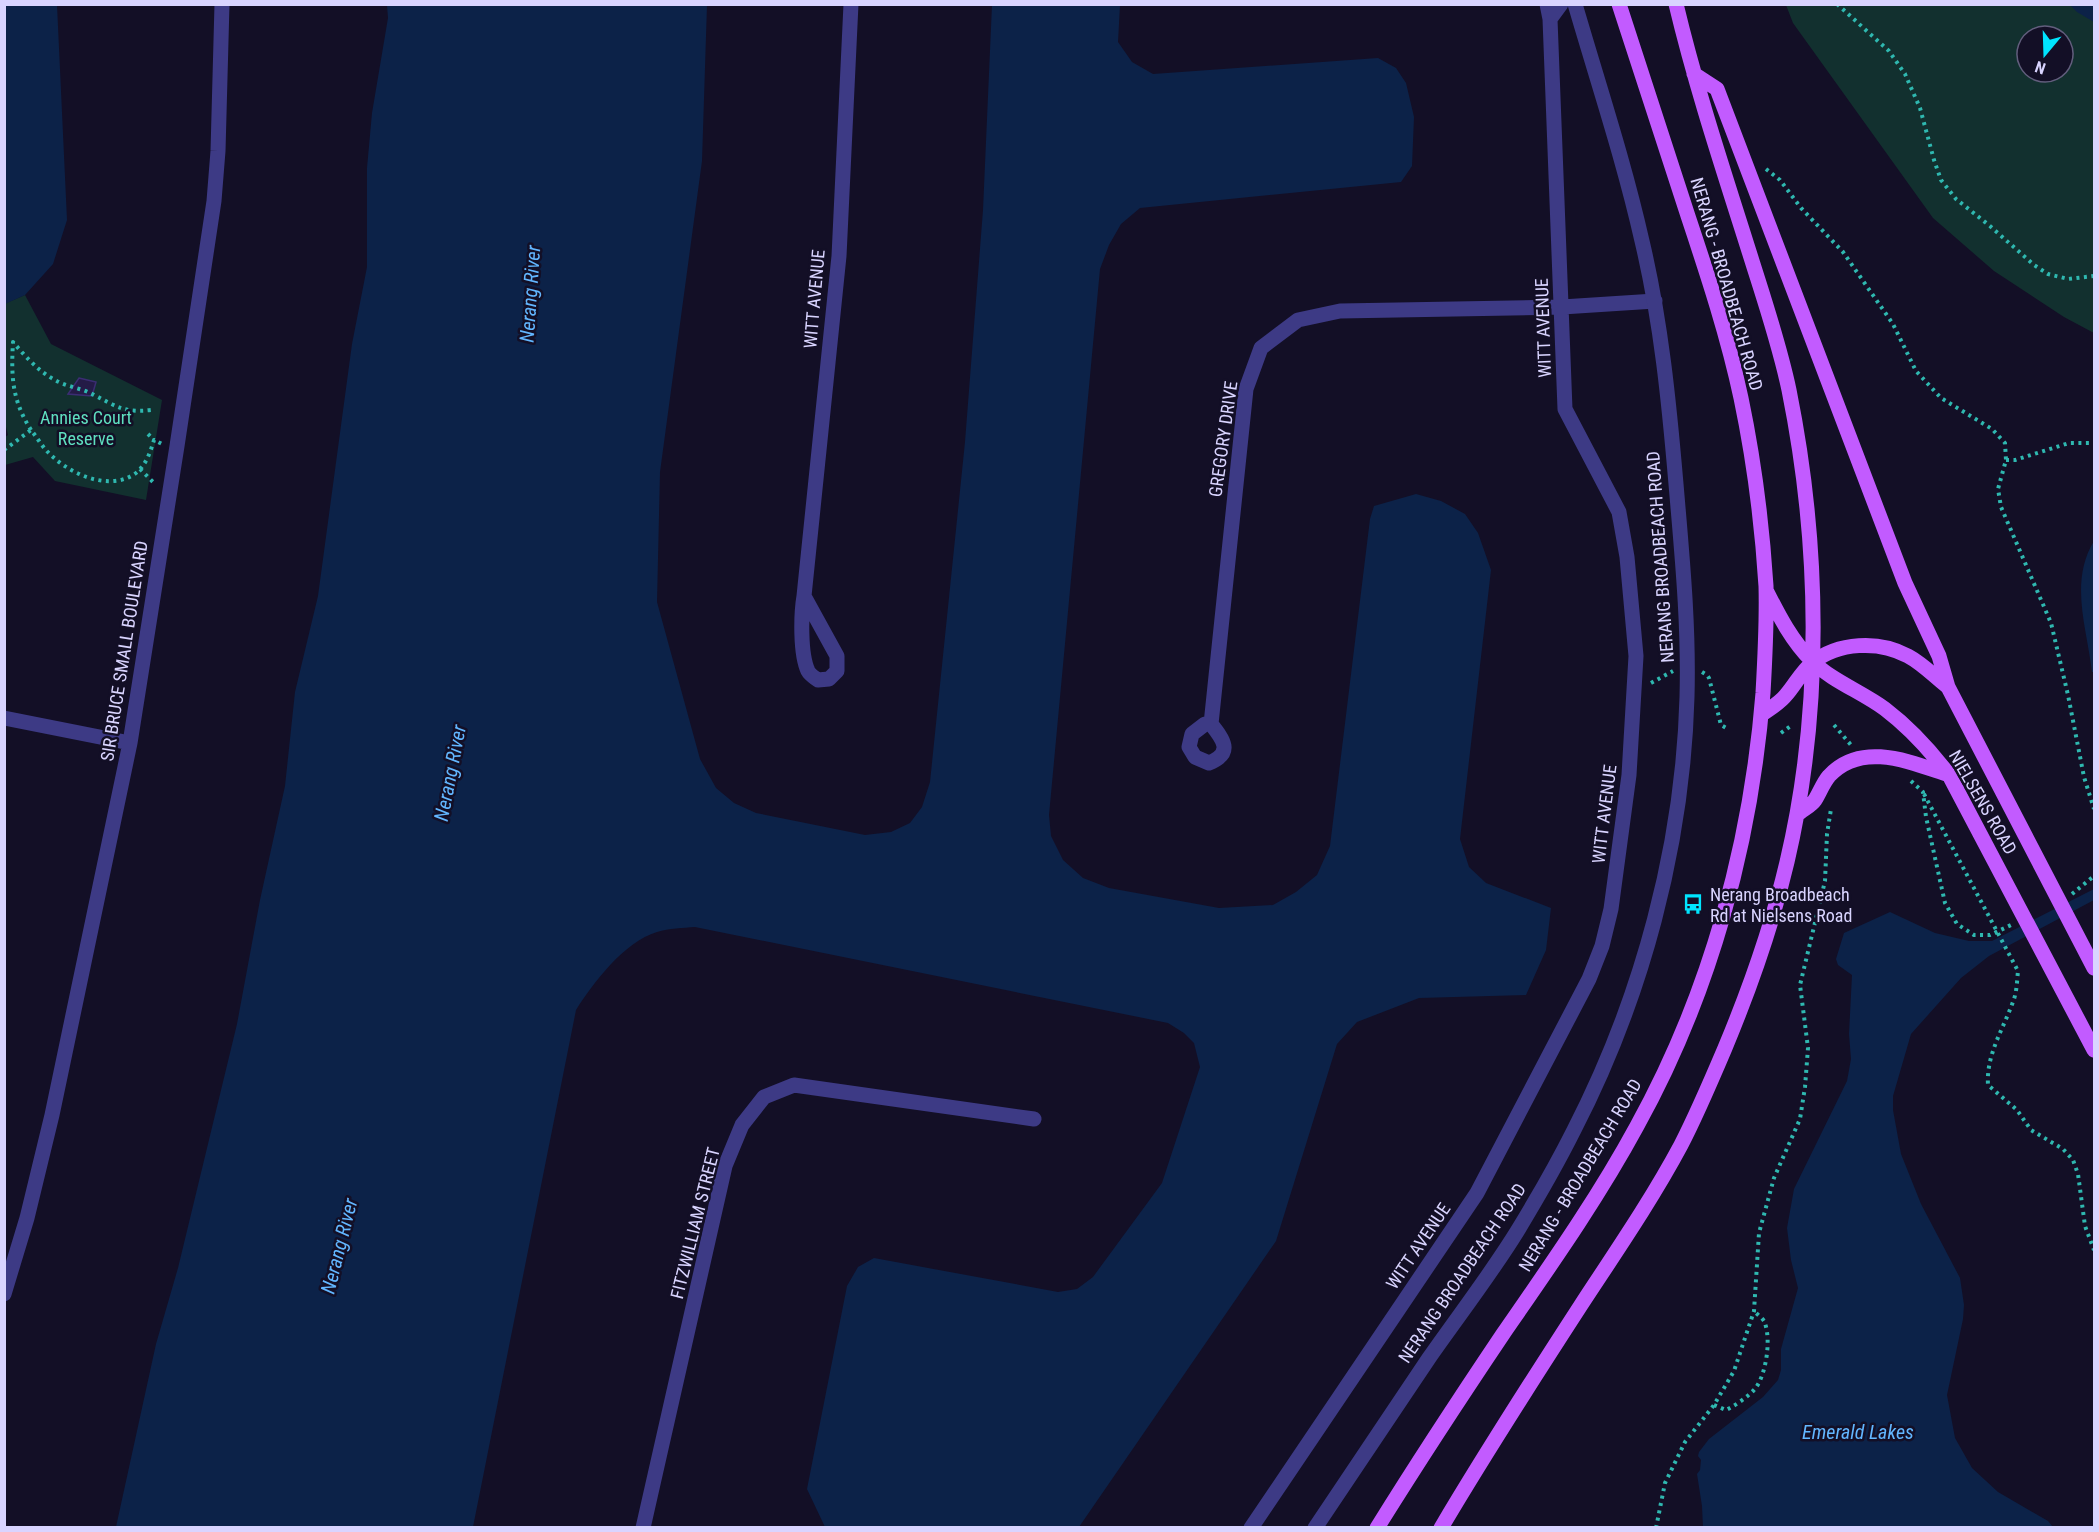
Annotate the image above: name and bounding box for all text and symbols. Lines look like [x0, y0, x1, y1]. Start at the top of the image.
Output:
north arrow [2015, 24, 2075, 84]
text: N [2033, 57, 2048, 78]
street label: NERANG - BROADBEACH ROAD [1687, 175, 1767, 393]
water label: Nerang River [515, 244, 545, 343]
street label: WITT AVENUE [799, 248, 829, 349]
street label: WITT AVENUE [1531, 278, 1555, 378]
street label: GREGORY DRIVE [1204, 380, 1242, 498]
park label: Annies Court Reserve [40, 407, 132, 449]
street label: NERANG BROADBEACH ROAD [1642, 451, 1678, 663]
street label: SIR BRUCE SMALL BOULEVARD [96, 539, 152, 763]
water label: Nerang River [429, 722, 471, 823]
street label: NIELSENS ROAD [1945, 746, 2021, 858]
street label: WITT AVENUE [1588, 763, 1620, 865]
place label: Nerang Broadbeach Rd at Nielsens Road [1710, 884, 1852, 926]
bus stop icon: Nerang Broadbeach Rd at Nielsens Road [1681, 892, 1705, 916]
street label: NERANG - BROADBEACH ROAD [1514, 1075, 1646, 1275]
street label: FITZWILLIAM STREET [666, 1145, 724, 1301]
street label: NERANG BROADBEACH ROAD [1394, 1179, 1530, 1367]
water label: Nerang River [316, 1195, 363, 1296]
street label: WITT AVENUE [1381, 1199, 1455, 1293]
water label: Emerald Lakes [1802, 1420, 1914, 1444]

